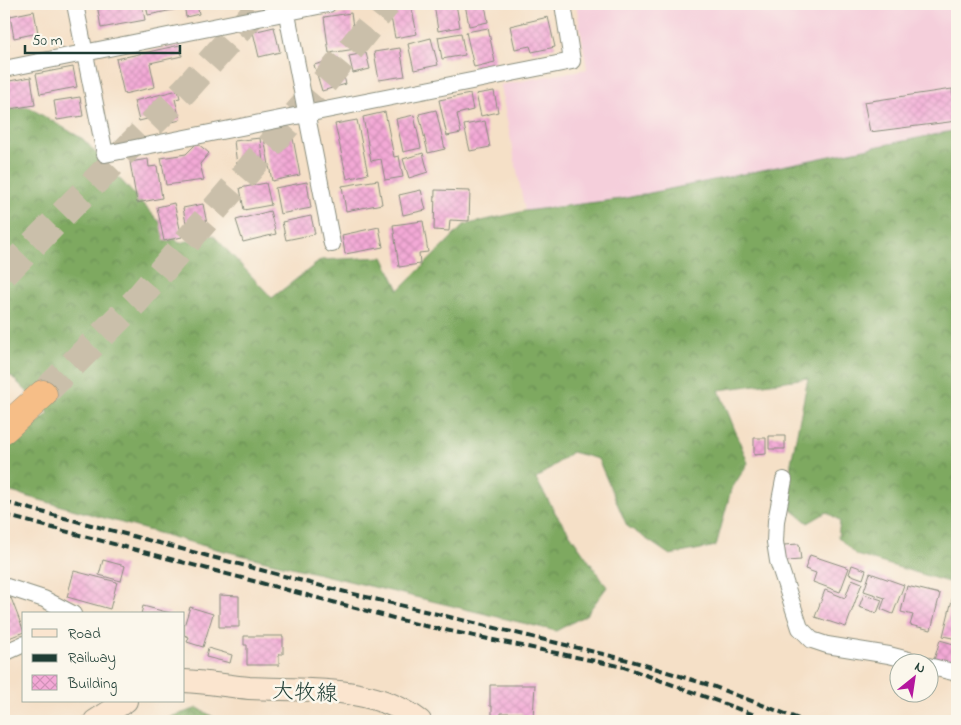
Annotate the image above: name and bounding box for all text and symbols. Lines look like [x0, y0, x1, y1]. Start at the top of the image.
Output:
scale bar [25, 22, 180, 54]
text: 50 m [32, 30, 63, 52]
legend [22, 612, 185, 702]
text: Road [68, 623, 101, 645]
text: Railway [68, 647, 116, 670]
north arrow [888, 652, 938, 702]
text: N [910, 657, 929, 679]
text: Building [67, 673, 117, 696]
street label: 大牧線 [271, 676, 339, 712]

